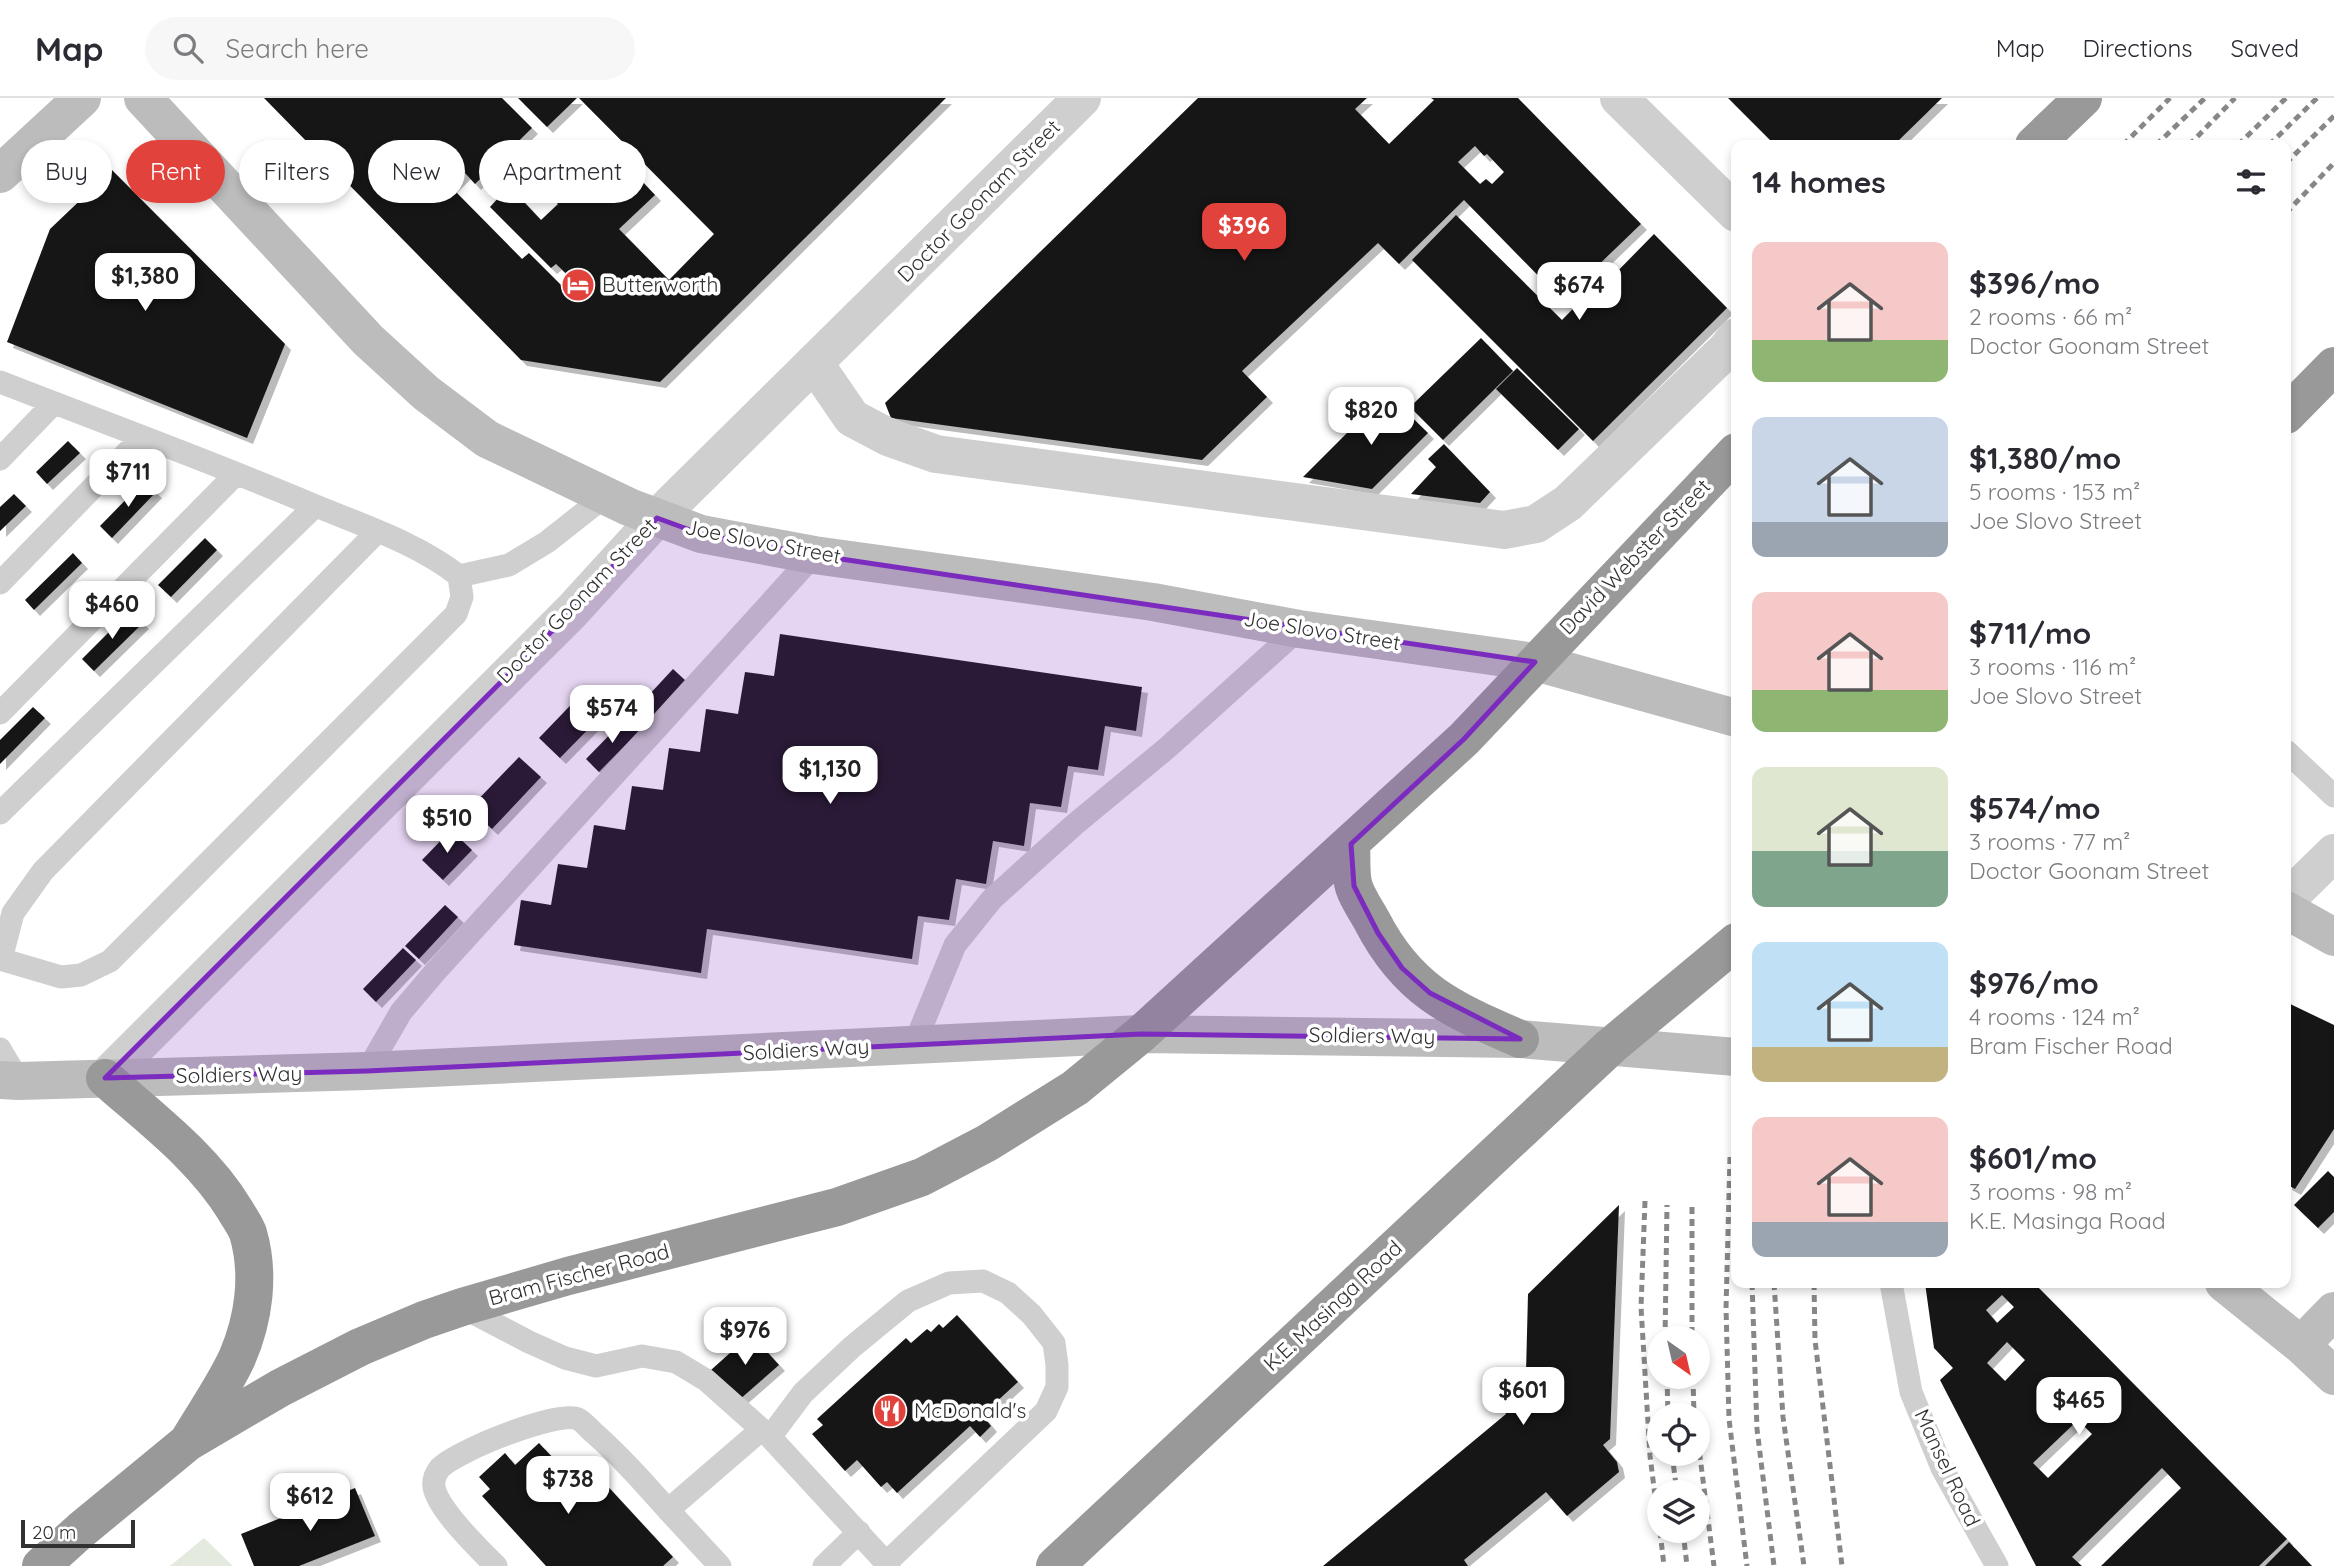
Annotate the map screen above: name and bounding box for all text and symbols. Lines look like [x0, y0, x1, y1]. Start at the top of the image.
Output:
search box [145, 17, 635, 80]
text: Map [35, 28, 103, 69]
icon: search [169, 29, 207, 67]
text: Search here [225, 32, 369, 65]
text: Map [1996, 33, 2045, 63]
text: Directions [2083, 33, 2193, 63]
text: Saved [2231, 33, 2299, 63]
street label: Doctor Goonam Street [892, 114, 1065, 287]
chip: Buy [21, 140, 112, 203]
chip: Rent [126, 140, 225, 203]
chip: Filters [239, 140, 354, 203]
chip: New [368, 140, 465, 203]
chip: Apartment [479, 140, 646, 203]
text: 14 homes [1752, 163, 1886, 201]
icon: filters [2232, 163, 2270, 201]
pin: $396 [1203, 204, 1285, 263]
text: $396 [1218, 211, 1270, 240]
pin: $1,380 [88, 254, 202, 313]
text: $1,380 [111, 261, 179, 290]
pin: $674 [1538, 262, 1620, 322]
text: $396/mo [1969, 264, 2100, 302]
hotel icon: Butterworth [559, 266, 597, 304]
text: $674 [1553, 270, 1605, 299]
icon: home [1808, 270, 1892, 354]
place label: Butterworth [602, 271, 718, 297]
text: 2 rooms · 66 m² [1969, 302, 2132, 331]
text: Doctor Goonam Street [1969, 331, 2209, 360]
pin: $820 [1330, 388, 1412, 447]
text: $820 [1344, 395, 1398, 424]
text: $1,380/mo [1969, 439, 2121, 477]
icon: home [1808, 445, 1892, 529]
pin: $711 [87, 450, 169, 509]
text: $711 [105, 457, 151, 486]
street label: David Webster Street [1553, 473, 1715, 639]
text: 5 rooms · 153 m² [1969, 477, 2140, 506]
text: Joe Slovo Street [1969, 506, 2142, 535]
street label: Doctor Goonam Street [491, 512, 662, 688]
street label: Joe Slovo Street [683, 513, 843, 569]
pin: $460 [71, 582, 153, 641]
text: $460 [85, 589, 139, 618]
street label: Joe Slovo Street [1242, 605, 1402, 655]
text: $711/mo [1969, 614, 2091, 652]
icon: home [1808, 620, 1892, 704]
text: 3 rooms · 116 m² [1969, 652, 2136, 681]
text: Joe Slovo Street [1969, 681, 2142, 710]
pin: $574 [571, 686, 653, 745]
text: $574 [586, 693, 638, 722]
pin: $1,130 [773, 746, 887, 806]
text: $1,130 [799, 754, 861, 783]
text: $574/mo [1969, 789, 2101, 827]
icon: home [1808, 795, 1892, 879]
pin: $510 [406, 796, 488, 855]
text: $510 [422, 803, 472, 832]
text: 3 rooms · 77 m² [1969, 827, 2130, 856]
text: Doctor Goonam Street [1969, 856, 2209, 885]
text: $976/mo [1969, 964, 2099, 1002]
icon: home [1808, 970, 1892, 1054]
text: 4 rooms · 124 m² [1969, 1002, 2140, 1031]
street label: Soldiers Way [1308, 1021, 1436, 1049]
text: Bram Fischer Road [1969, 1031, 2173, 1060]
street label: Soldiers Way [742, 1033, 870, 1065]
street label: Soldiers Way [175, 1060, 303, 1088]
text: $601/mo [1969, 1139, 2097, 1177]
icon: home [1808, 1145, 1892, 1229]
text: 3 rooms · 98 m² [1969, 1177, 2132, 1206]
text: K.E. Masinga Road [1969, 1206, 2166, 1235]
street label: K.E. Masinga Road [1258, 1235, 1407, 1376]
street label: Bram Fischer Road [486, 1237, 672, 1311]
pin: $976 [704, 1308, 786, 1367]
text: $976 [720, 1315, 770, 1344]
north arrow [1647, 1326, 1710, 1390]
map controls [1647, 1326, 1710, 1543]
pin: $601 [1482, 1368, 1564, 1427]
text: $601 [1498, 1375, 1548, 1404]
pin: $465 [2038, 1378, 2120, 1437]
text: $465 [2052, 1385, 2106, 1414]
restaurant icon: McDonald's [871, 1392, 909, 1430]
place label: McDonald's [914, 1397, 1026, 1423]
button: locate [1647, 1403, 1710, 1466]
street label: Mansel Road [1909, 1405, 1986, 1530]
pin: $738 [527, 1456, 609, 1516]
text: $738 [542, 1464, 594, 1493]
pin: $612 [269, 1474, 351, 1533]
button: layers [1647, 1480, 1710, 1543]
text: $612 [286, 1481, 334, 1510]
scale bar [21, 1517, 135, 1549]
text: 20 m [32, 1520, 76, 1544]

